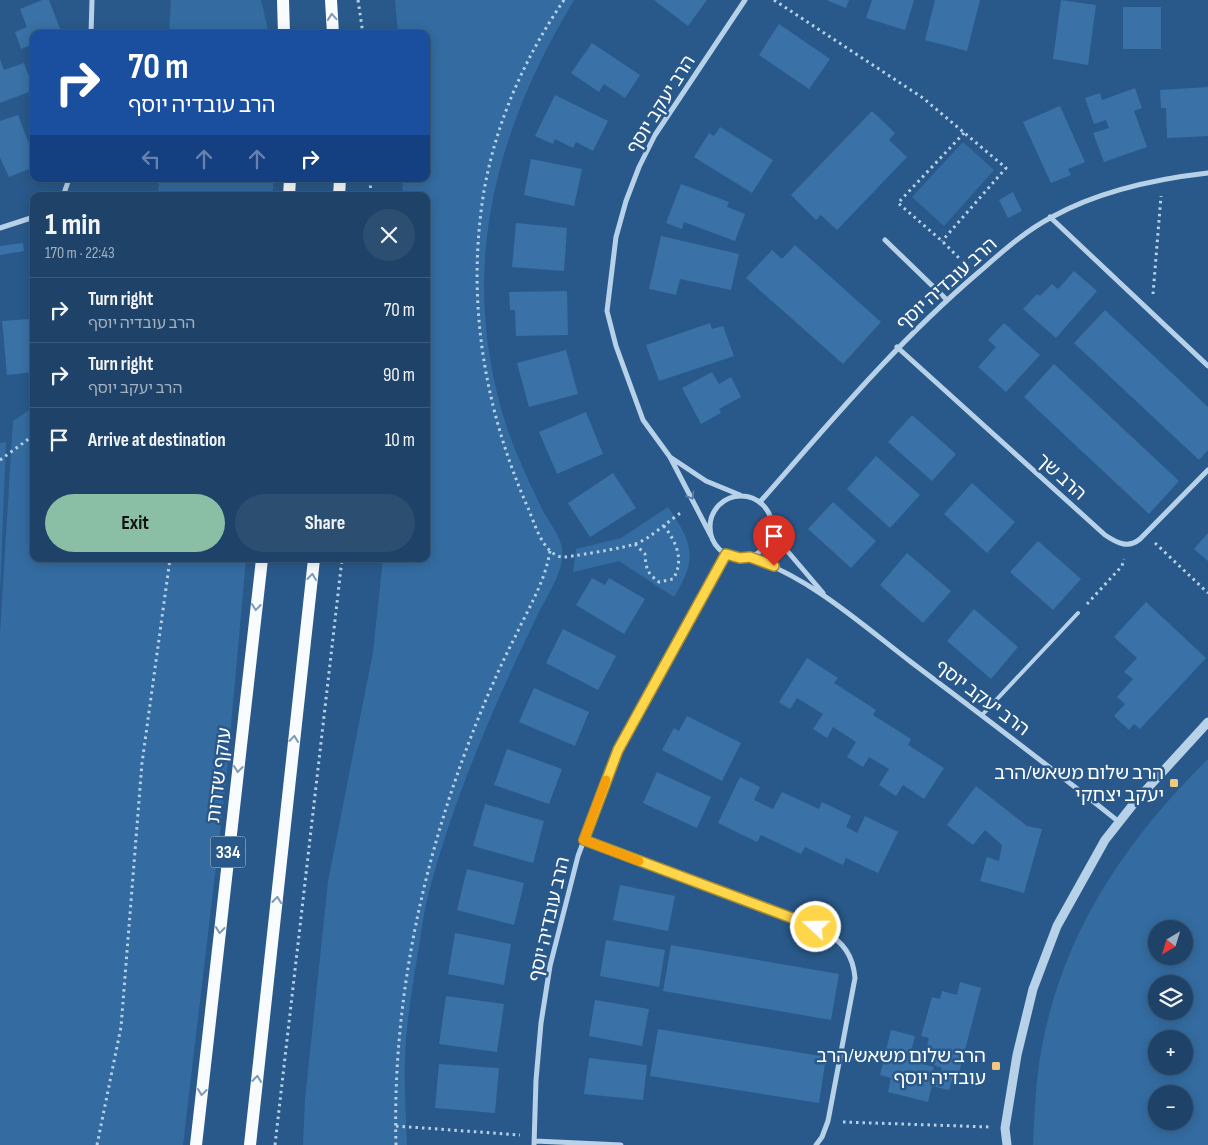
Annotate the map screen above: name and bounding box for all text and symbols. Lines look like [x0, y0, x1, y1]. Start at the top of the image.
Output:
one-way arrow [327, 13, 338, 21]
text: 70 m [128, 46, 188, 89]
icon: right [45, 50, 110, 115]
street label: הרב יעקב יוסף [622, 51, 701, 158]
text: הרב עובדיה יוסף [128, 92, 276, 119]
icon: left [137, 145, 165, 173]
icon: ahead [190, 145, 218, 173]
icon: ahead [243, 145, 271, 173]
icon: right [296, 145, 324, 173]
text: 1 min [45, 207, 101, 243]
button: close [363, 209, 415, 261]
street label: הרב עובדיה יוסף [892, 233, 1002, 335]
text: 170 m · 22:43 [45, 244, 115, 263]
text: Turn right [88, 288, 153, 311]
icon: right [45, 296, 73, 324]
text: 70 m [384, 299, 415, 322]
text: הרב עובדיה יוסף [88, 314, 195, 333]
text: Turn right [88, 353, 153, 376]
icon: right [45, 361, 73, 389]
text: 90 m [383, 364, 415, 387]
text: הרב יעקב יוסף [88, 379, 183, 398]
icon: arrive [45, 426, 73, 454]
text: Arrive at destination [88, 429, 226, 452]
text: 10 m [385, 429, 415, 452]
street label: הרב שך [1031, 449, 1091, 505]
one-way arrow [685, 490, 695, 499]
button: Exit [45, 494, 225, 552]
button: Share [235, 494, 415, 552]
pin [753, 515, 795, 566]
icon: arrive [760, 522, 788, 550]
one-way arrow [306, 573, 317, 581]
one-way arrow [251, 603, 262, 611]
street label: הרב יעקב יוסף [930, 655, 1034, 741]
street label: עוקף שדרות [202, 726, 237, 824]
one-way arrow [289, 734, 300, 742]
place label: הרב שלום משאש/הרב יעקב יצחקי [994, 762, 1164, 807]
one-way arrow [233, 765, 244, 773]
marker: הרב שלום משאש/הרב יעקב יצחקי [1168, 777, 1180, 789]
road number: 334 [210, 836, 246, 868]
street label: הרב עובדיה יוסף [524, 855, 575, 984]
one-way arrow [271, 896, 282, 904]
position arrow [789, 900, 841, 952]
north arrow [1148, 920, 1192, 965]
map controls [1148, 920, 1193, 1130]
one-way arrow [215, 926, 226, 934]
button: layers [1148, 975, 1193, 1020]
button: + [1148, 1030, 1193, 1075]
place label: הרב שלום משאש/הרב עובדיה יוסף [816, 1045, 986, 1090]
marker: הרב שלום משאש/הרב עובדיה יוסף [990, 1060, 1002, 1072]
one-way arrow [251, 1075, 262, 1083]
button: − [1148, 1085, 1193, 1130]
one-way arrow [197, 1088, 208, 1096]

